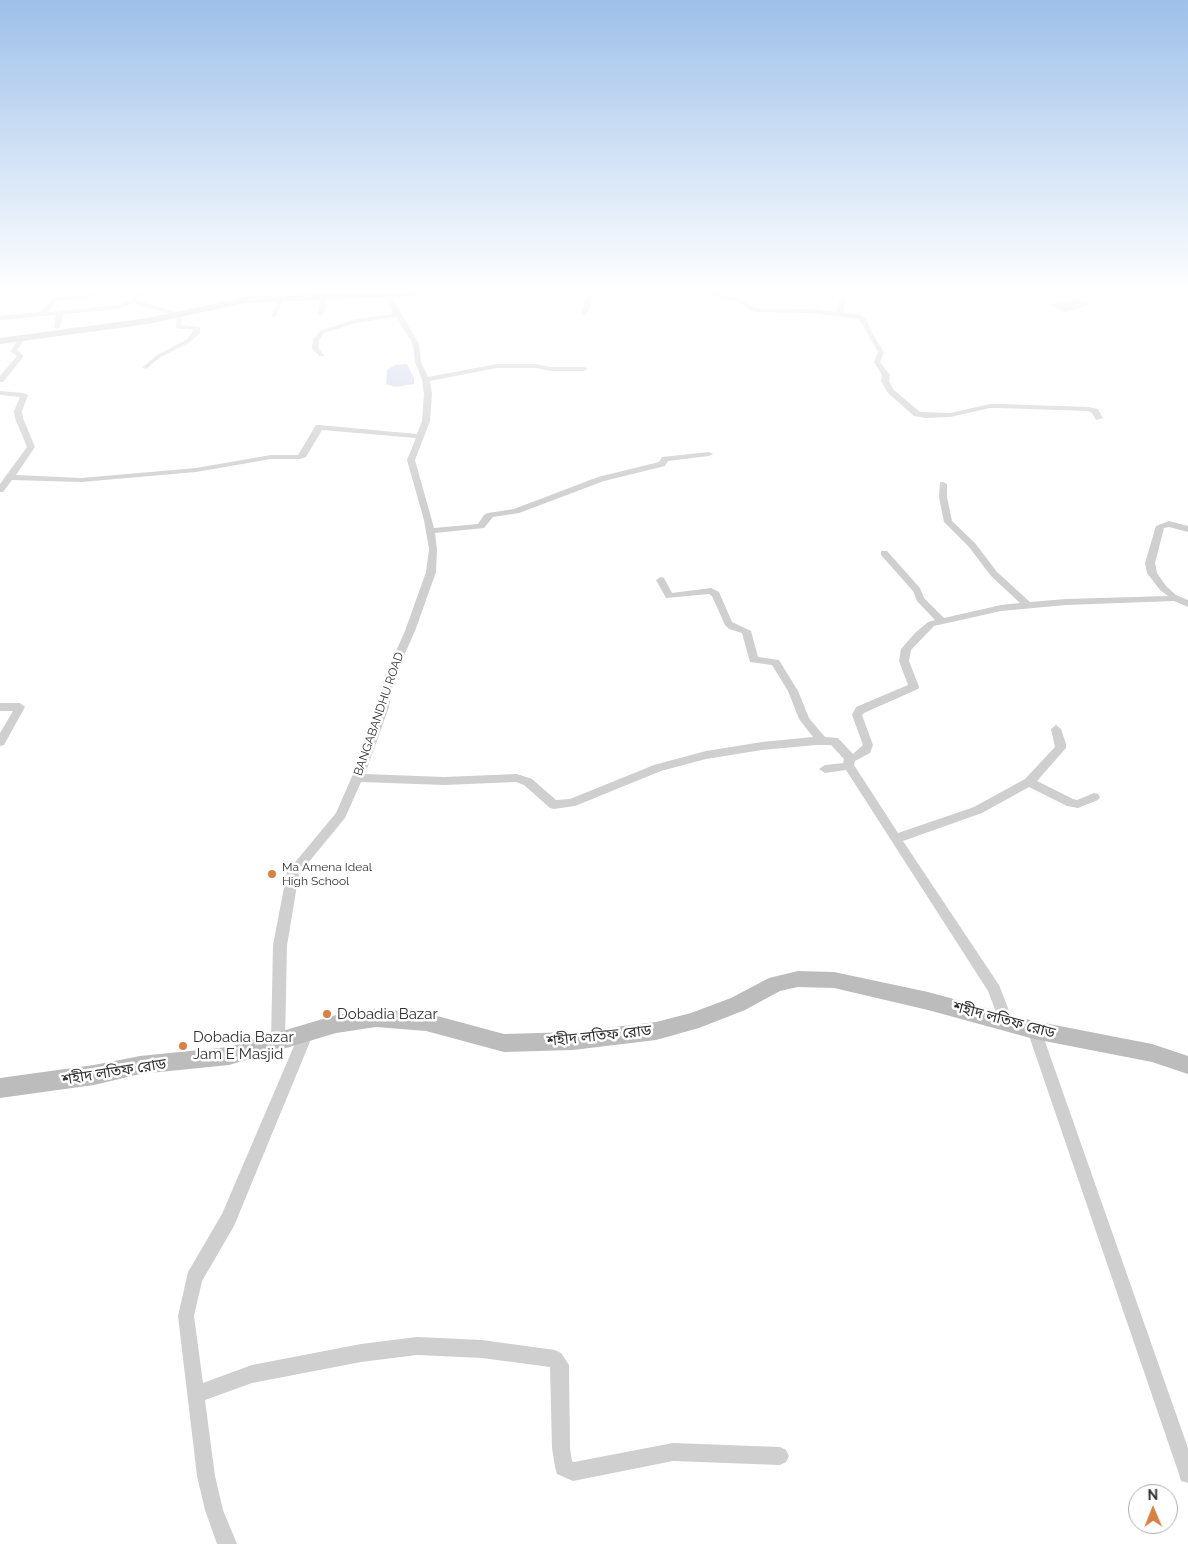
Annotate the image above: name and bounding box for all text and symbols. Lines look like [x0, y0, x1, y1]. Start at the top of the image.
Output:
street label: BANGABANDHU ROAD [351, 650, 407, 778]
place label: Ma Amena Ideal High School [282, 860, 372, 888]
marker: Ma Amena Ideal High School [266, 868, 278, 880]
street label: শহীদ লতিফ রোড [951, 998, 1057, 1042]
place label: Dobadia Bazar [337, 1005, 438, 1023]
marker: Dobadia Bazar [321, 1008, 333, 1020]
street label: শহীদ লতিফ রোড [546, 1022, 652, 1050]
place label: Dobadia Bazar Jam E Masjid [193, 1028, 294, 1063]
marker: Dobadia Bazar Jam E Masjid [177, 1040, 189, 1052]
street label: শহীদ লতিফ রোড [61, 1055, 167, 1089]
north arrow [1128, 1484, 1178, 1534]
text: N [1147, 1487, 1158, 1503]

